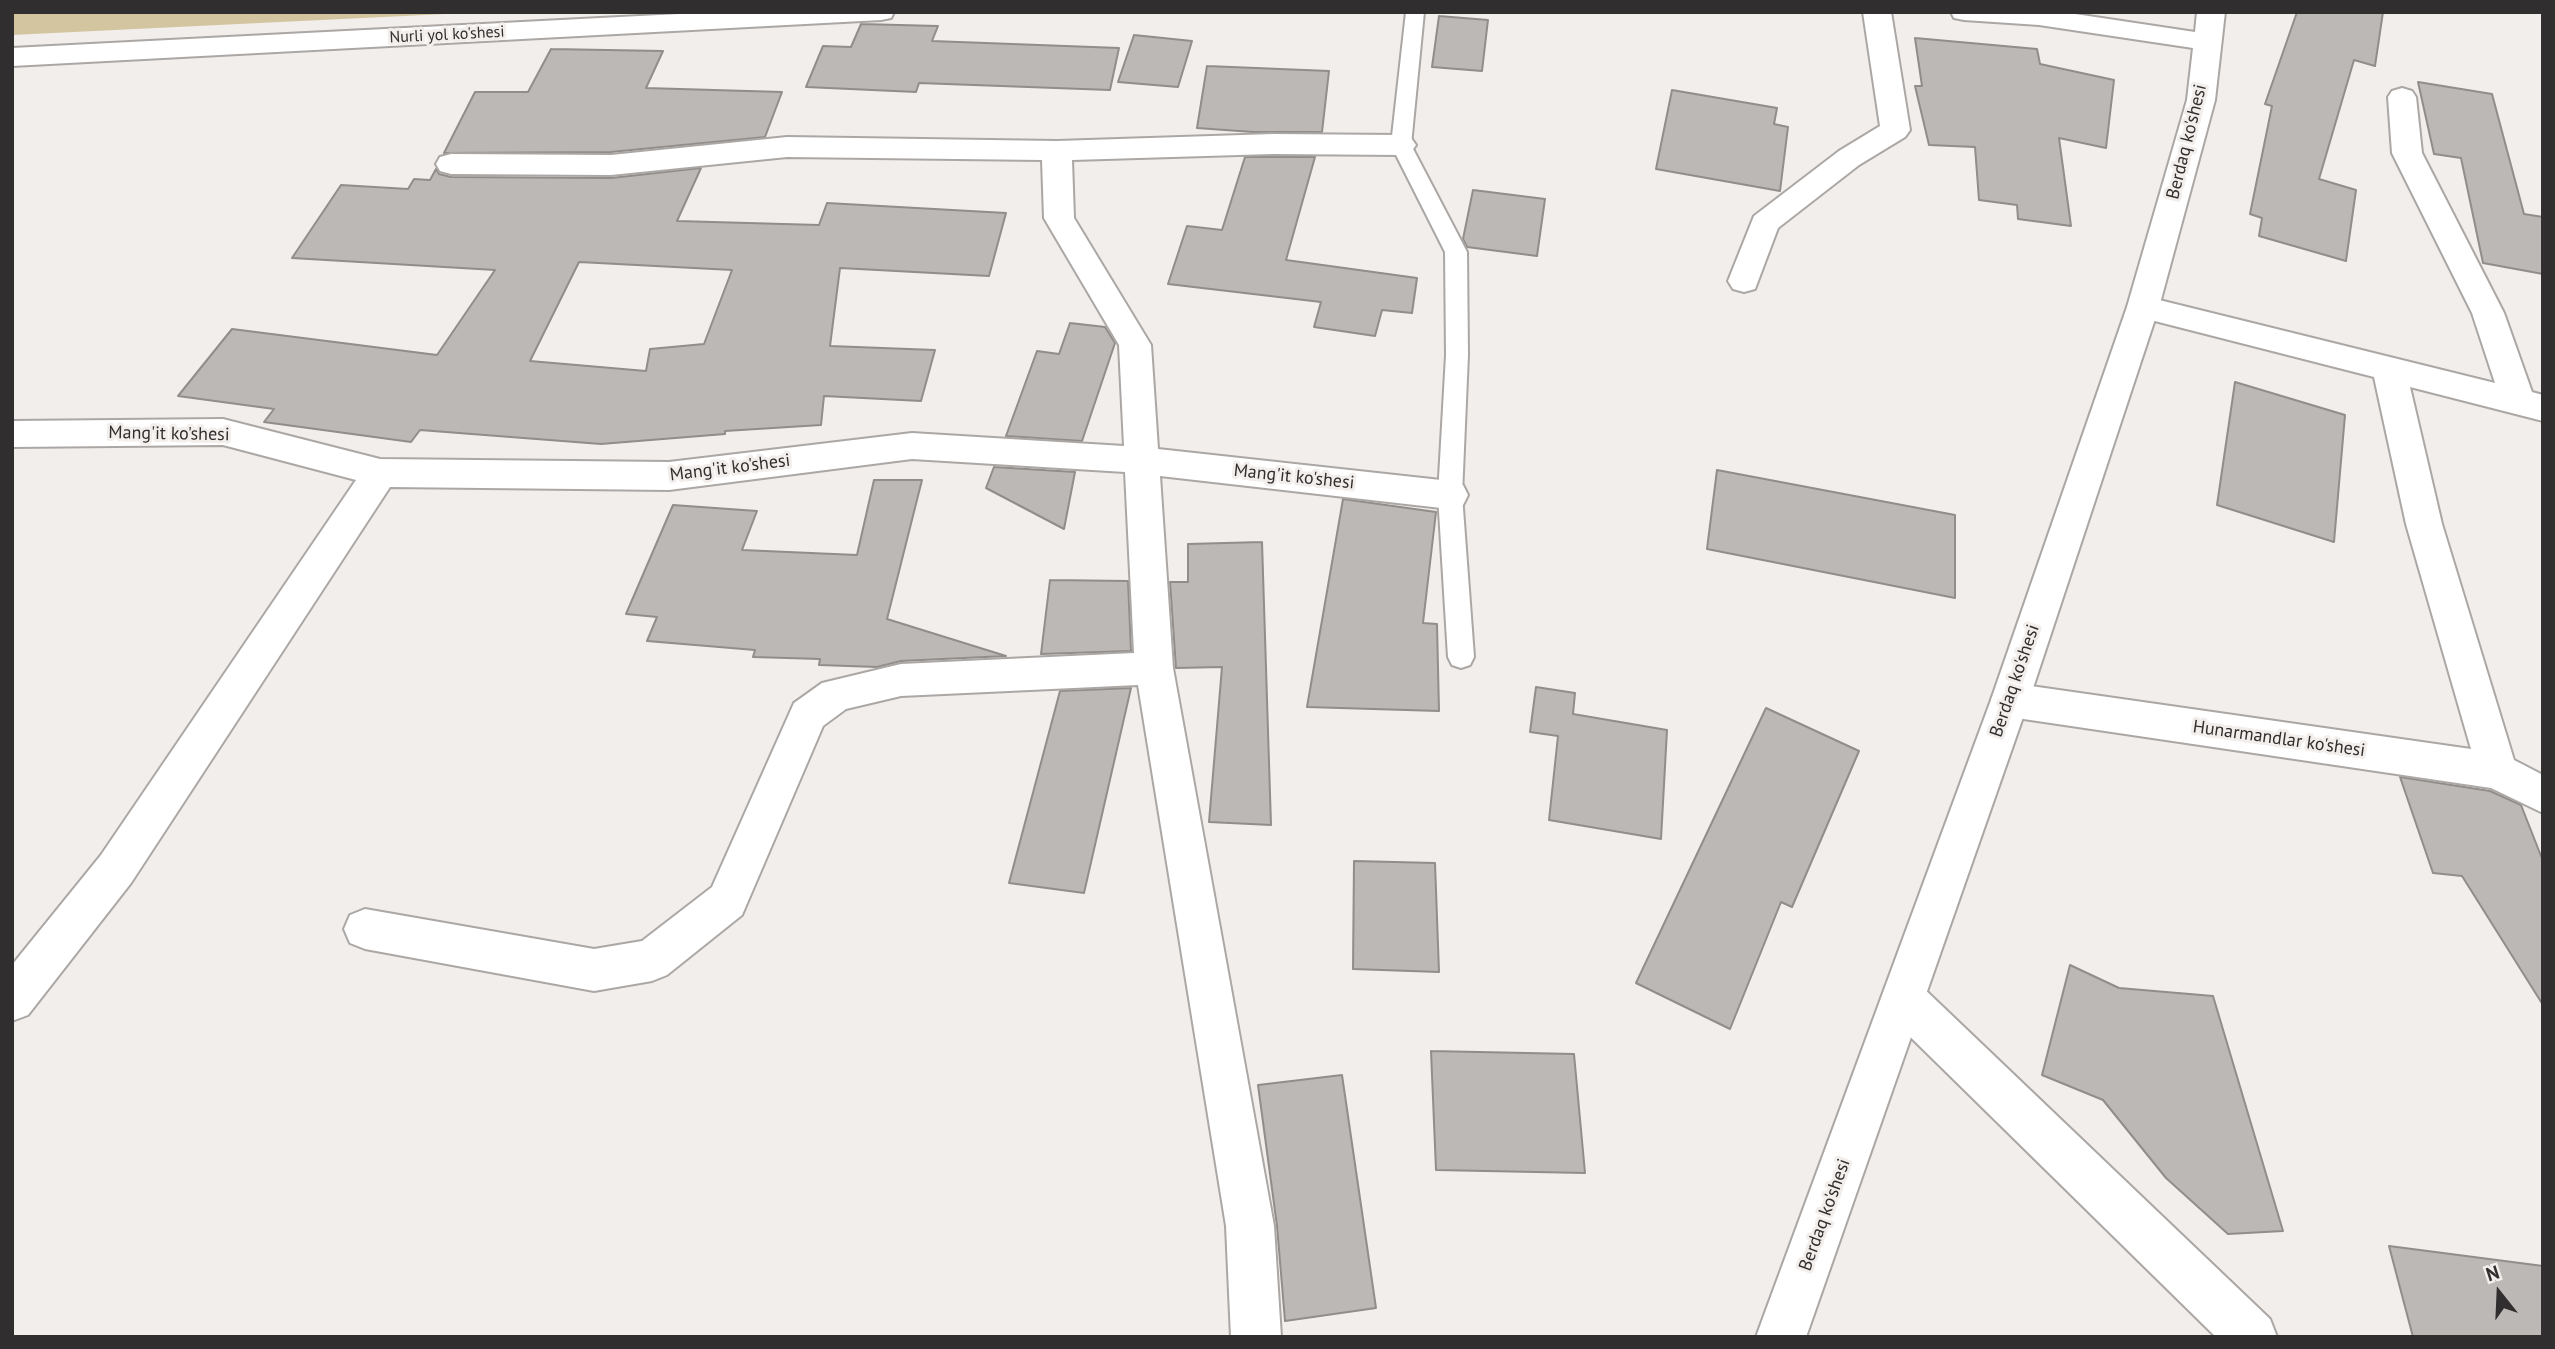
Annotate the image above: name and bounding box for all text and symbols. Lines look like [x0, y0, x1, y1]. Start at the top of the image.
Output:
street label: Nurli yol ko'shesi [389, 22, 505, 48]
street label: Berdaq ko'shesi [2162, 82, 2212, 202]
street label: Mang'it ko'shesi [108, 422, 230, 446]
street label: Mang'it ko'shesi [669, 450, 791, 486]
street label: Mang'it ko'shesi [1233, 460, 1355, 494]
street label: Berdaq ko'shesi [1986, 622, 2044, 740]
street label: Hunarmandlar ko'shesi [2191, 716, 2367, 762]
street label: Berdaq ko'shesi [1795, 1156, 1855, 1274]
north arrow [2464, 1258, 2534, 1328]
text: N [2483, 1260, 2502, 1286]

